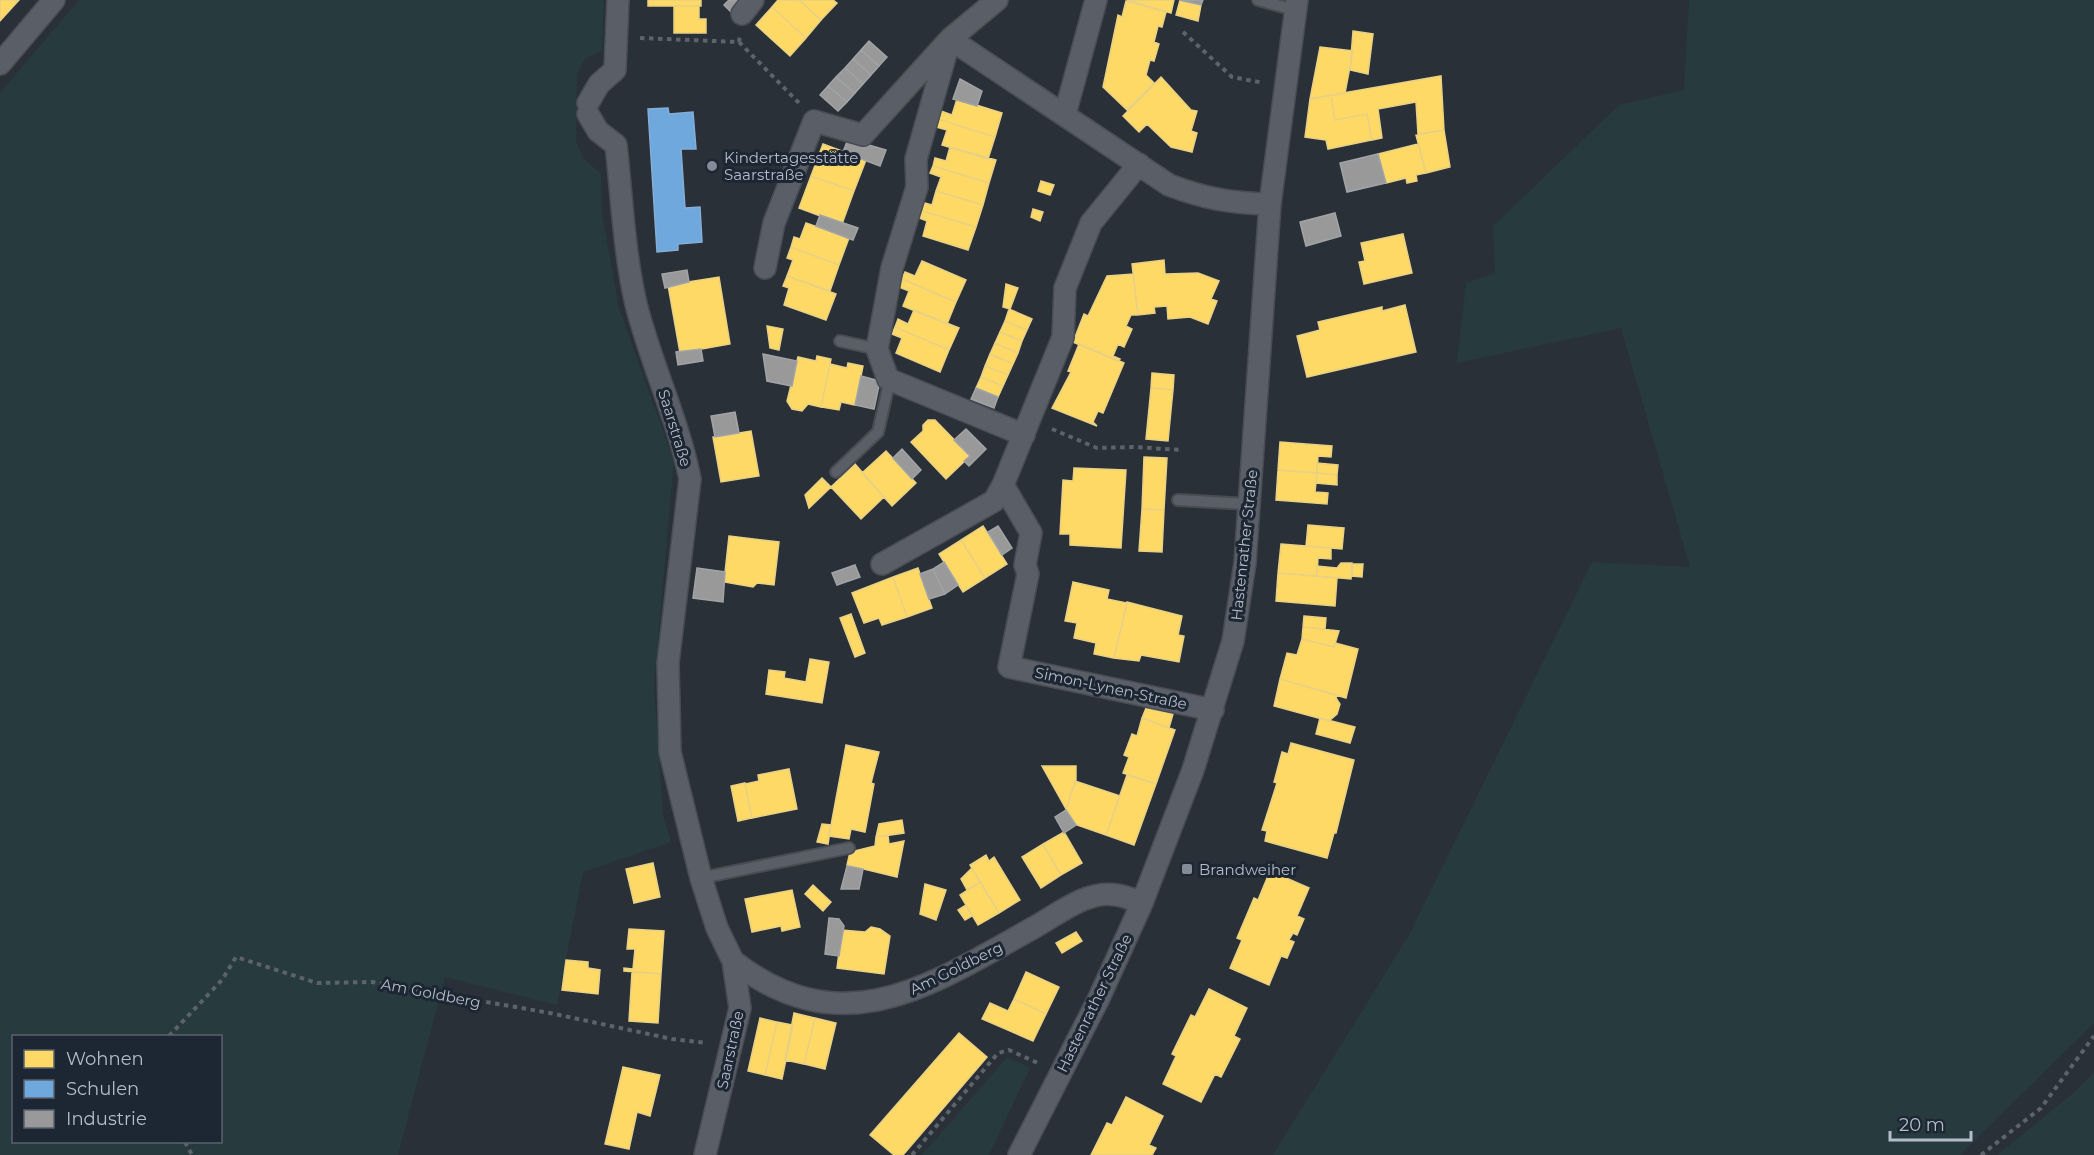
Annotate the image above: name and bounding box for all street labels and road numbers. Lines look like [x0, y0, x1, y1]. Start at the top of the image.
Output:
street label: Saarstraße [654, 387, 696, 469]
street label: Hastenrather Straße [1227, 469, 1261, 621]
street label: Simon-Lynen-Straße [1033, 663, 1189, 713]
street label: Hastenrather Straße [1052, 931, 1136, 1075]
street label: Am Goldberg [906, 937, 1006, 999]
street label: Am Goldberg [380, 974, 482, 1012]
street label: Saarstraße [712, 1009, 748, 1091]

